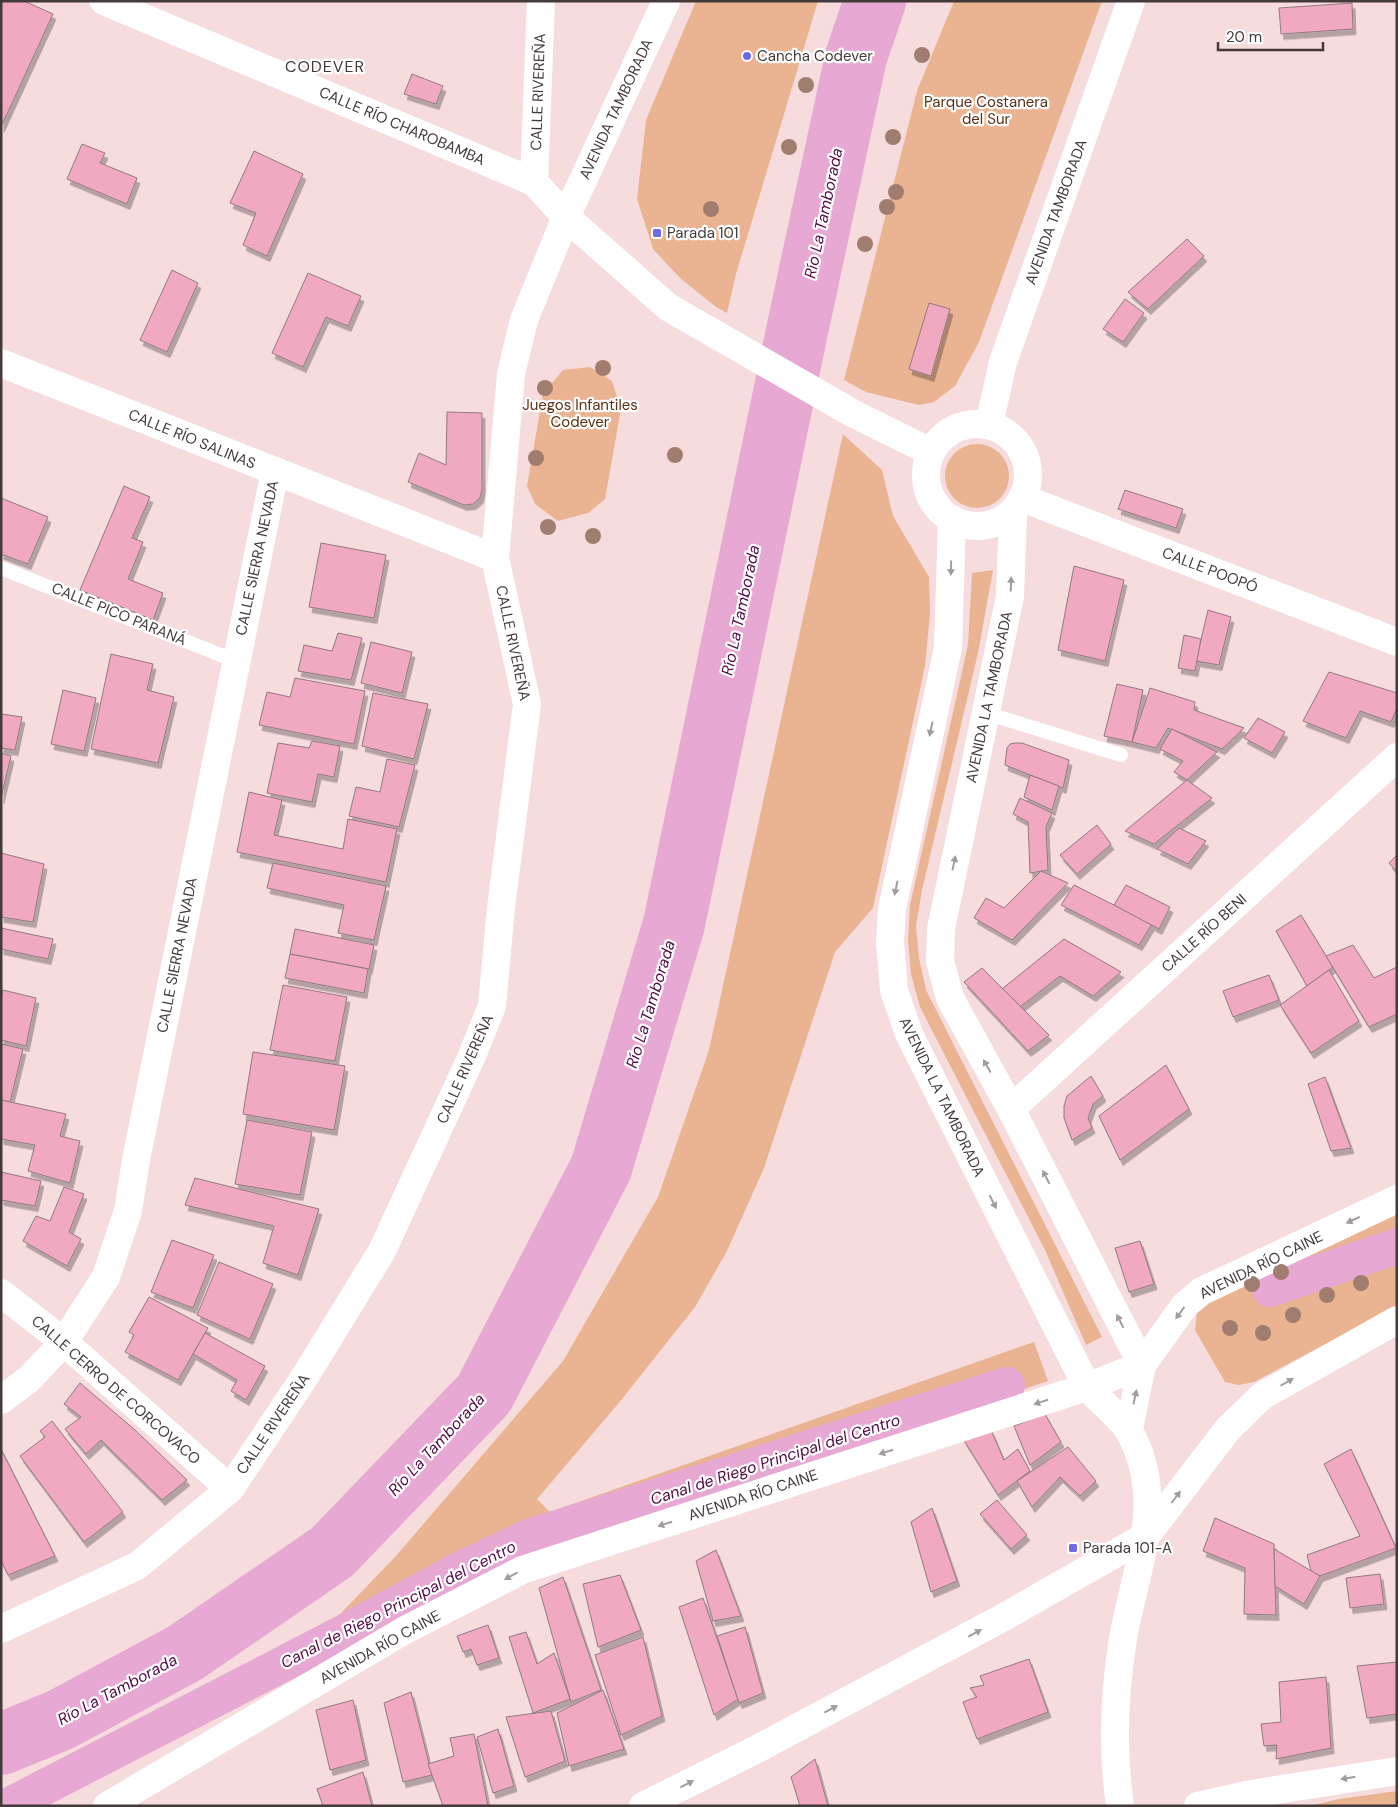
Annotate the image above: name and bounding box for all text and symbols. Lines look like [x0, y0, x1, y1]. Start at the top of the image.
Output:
scale bar [1218, 20, 1323, 52]
text: 20 m [1226, 27, 1262, 47]
street label: CALLE RIVEREÑA [526, 33, 550, 151]
street label: AVENIDA TAMBORADA [575, 35, 657, 183]
place label: Cancha Codever [757, 46, 873, 66]
marker: Cancha Codever [741, 50, 753, 62]
district label: CODEVER [285, 56, 365, 77]
street label: CALLE RÍO CHAROBAMBA [316, 82, 488, 170]
park label: Parque Costanera del Sur [924, 92, 1048, 129]
street label: AVENIDA TAMBORADA [1020, 137, 1092, 287]
water label: Río La Tamborada [799, 146, 848, 280]
place label: Parada 101 [667, 223, 738, 243]
marker: Parada 101 [651, 227, 663, 239]
park label: Juegos Infantiles Codever [522, 395, 638, 432]
street label: CALLE RÍO SALINAS [125, 404, 259, 474]
street label: CALLE SIERRA NEVADA [231, 479, 283, 637]
water label: Río La Tamborada [716, 543, 765, 677]
street label: CALLE POOPÓ [1159, 543, 1261, 597]
one-way arrow [947, 560, 955, 576]
one-way arrow [1007, 576, 1015, 592]
street label: CALLE PICO PARANÁ [49, 578, 189, 650]
street label: CALLE RIVEREÑA [491, 584, 535, 703]
street label: AVENIDA LA TAMBORADA [961, 609, 1017, 785]
one-way arrow [926, 721, 934, 737]
one-way arrow [951, 855, 959, 871]
street label: CALLE SIERRA NEVADA [152, 875, 202, 1035]
one-way arrow [892, 880, 900, 895]
street label: CALLE RÍO BENI [1157, 889, 1251, 977]
water label: Río La Tamborada [621, 937, 680, 1071]
street label: CALLE RIVEREÑA [432, 1011, 498, 1127]
street label: AVENIDA LA TAMBORADA [895, 1014, 989, 1180]
one-way arrow [983, 1059, 992, 1073]
one-way arrow [1042, 1169, 1050, 1184]
one-way arrow [989, 1195, 997, 1209]
one-way arrow [1346, 1216, 1360, 1224]
street label: AVENIDA RÍO CAINE [1196, 1226, 1326, 1304]
one-way arrow [1175, 1306, 1185, 1319]
street label: CALLE CERRO DE CORCOVACO [27, 1311, 205, 1469]
one-way arrow [1116, 1314, 1124, 1328]
street label: CALLE RIVEREÑA [232, 1370, 314, 1478]
one-way arrow [1281, 1377, 1294, 1386]
water label: Río La Tamborada [383, 1388, 489, 1500]
one-way arrow [1132, 1389, 1140, 1405]
one-way arrow [1033, 1399, 1048, 1407]
water label: Canal de Riego Principal del Centro [648, 1409, 903, 1510]
one-way arrow [878, 1449, 893, 1457]
street label: AVENIDA RÍO CAINE [686, 1465, 820, 1525]
one-way arrow [1170, 1491, 1181, 1504]
one-way arrow [657, 1520, 672, 1528]
water label: Canal de Riego Principal del Centro [277, 1536, 520, 1673]
place label: Parada 101-A [1083, 1538, 1172, 1558]
marker: Parada 101-A [1067, 1542, 1079, 1554]
one-way arrow [504, 1572, 518, 1580]
street label: AVENIDA RÍO CAINE [316, 1605, 444, 1689]
one-way arrow [967, 1629, 982, 1637]
water label: Río La Tamborada [54, 1649, 181, 1730]
one-way arrow [824, 1705, 838, 1713]
one-way arrow [1340, 1774, 1356, 1782]
one-way arrow [680, 1780, 694, 1788]

